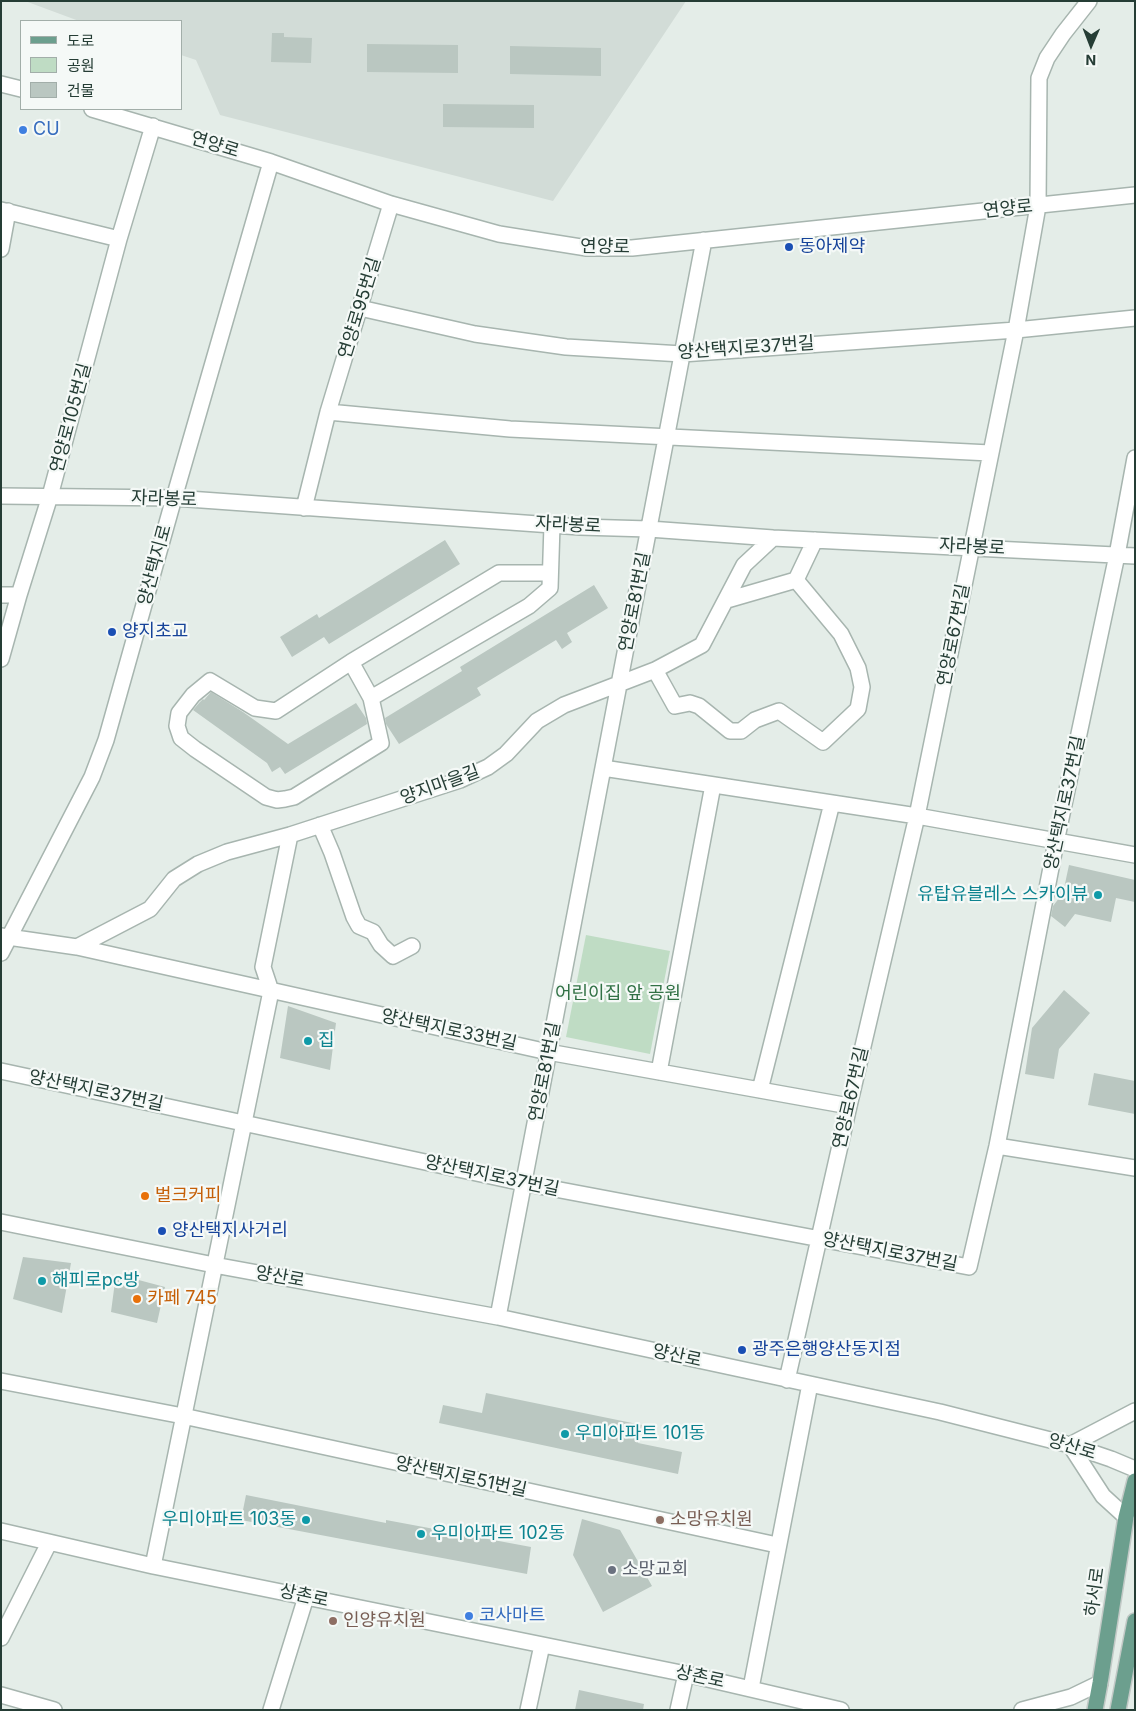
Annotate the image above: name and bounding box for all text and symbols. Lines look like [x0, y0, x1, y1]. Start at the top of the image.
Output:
legend [20, 20, 182, 110]
north arrow [1066, 20, 1116, 70]
text: 도로 [67, 31, 95, 50]
text: N [1085, 52, 1096, 69]
text: 공원 [67, 56, 95, 75]
text: 건물 [67, 81, 95, 100]
place label: CU [33, 119, 60, 141]
marker: CU [17, 124, 29, 136]
street label: 연양로 [188, 127, 242, 163]
street label: 연양로 [982, 196, 1034, 222]
street label: 연양로 [580, 236, 630, 258]
place label: 동아제약 [799, 236, 865, 258]
marker: 동아제약 [783, 241, 795, 253]
street label: 연양로95번길 [334, 255, 386, 361]
street label: 양산택지로37번길 [677, 332, 815, 364]
street label: 연양로105번길 [46, 361, 96, 475]
street label: 자라봉로 [131, 487, 197, 511]
street label: 자라봉로 [534, 512, 602, 538]
street label: 양산택지로 [134, 522, 176, 608]
street label: 자라봉로 [938, 534, 1006, 560]
street label: 연양로81번길 [615, 550, 655, 654]
street label: 연양로67번길 [933, 582, 975, 688]
place label: 양지초교 [122, 621, 188, 643]
marker: 양지초교 [106, 626, 118, 638]
street label: 양산택지로37번길 [1040, 734, 1090, 872]
street label: 양지마을길 [397, 761, 483, 809]
place label: 유탑유블레스 스카이뷰 [917, 884, 1088, 906]
marker: 유탑유블레스 스카이뷰 [1092, 889, 1104, 901]
park label: 어린이집 앞 공원 [555, 983, 681, 1005]
street label: 양산택지로33번길 [379, 1005, 519, 1055]
street label: 연양로81번길 [525, 1020, 565, 1124]
place label: 집 [318, 1030, 335, 1052]
marker: 집 [302, 1035, 314, 1047]
street label: 연양로67번길 [829, 1045, 873, 1151]
street label: 양산택지로37번길 [27, 1066, 165, 1116]
street label: 양산택지로37번길 [423, 1151, 561, 1201]
place label: 벌크커피 [155, 1185, 221, 1207]
marker: 벌크커피 [139, 1190, 151, 1202]
place label: 양산택지사거리 [172, 1220, 288, 1242]
marker: 양산택지사거리 [156, 1225, 168, 1237]
street label: 양산택지로37번길 [821, 1228, 959, 1276]
street label: 양산로 [254, 1262, 306, 1292]
place label: 해피로pc방 [52, 1270, 140, 1292]
marker: 해피로pc방 [36, 1275, 48, 1287]
place label: 카페 745 [147, 1288, 217, 1310]
marker: 카페 745 [131, 1293, 143, 1305]
place label: 광주은행양산동지점 [752, 1339, 901, 1361]
street label: 양산로 [650, 1340, 704, 1372]
marker: 광주은행양산동지점 [736, 1344, 748, 1356]
place label: 우미아파트 101동 [575, 1423, 705, 1445]
marker: 우미아파트 101동 [559, 1428, 571, 1440]
street label: 양산로 [1045, 1429, 1099, 1465]
street label: 양산택지로51번길 [393, 1452, 529, 1502]
place label: 우미아파트 103동 [162, 1509, 296, 1531]
place label: 소망유치원 [670, 1509, 753, 1531]
marker: 우미아파트 103동 [300, 1514, 312, 1526]
marker: 소망유치원 [654, 1514, 666, 1526]
place label: 우미아파트 102동 [431, 1523, 565, 1545]
marker: 우미아파트 102동 [415, 1528, 427, 1540]
place label: 소망교회 [622, 1559, 688, 1581]
marker: 소망교회 [606, 1564, 618, 1576]
street label: 하서로 [1081, 1566, 1109, 1618]
street label: 상촌로 [277, 1580, 331, 1612]
place label: 코사마트 [479, 1605, 545, 1627]
place label: 인양유치원 [343, 1610, 426, 1632]
marker: 코사마트 [463, 1610, 475, 1622]
marker: 인양유치원 [327, 1615, 339, 1627]
street label: 상촌로 [673, 1661, 727, 1693]

